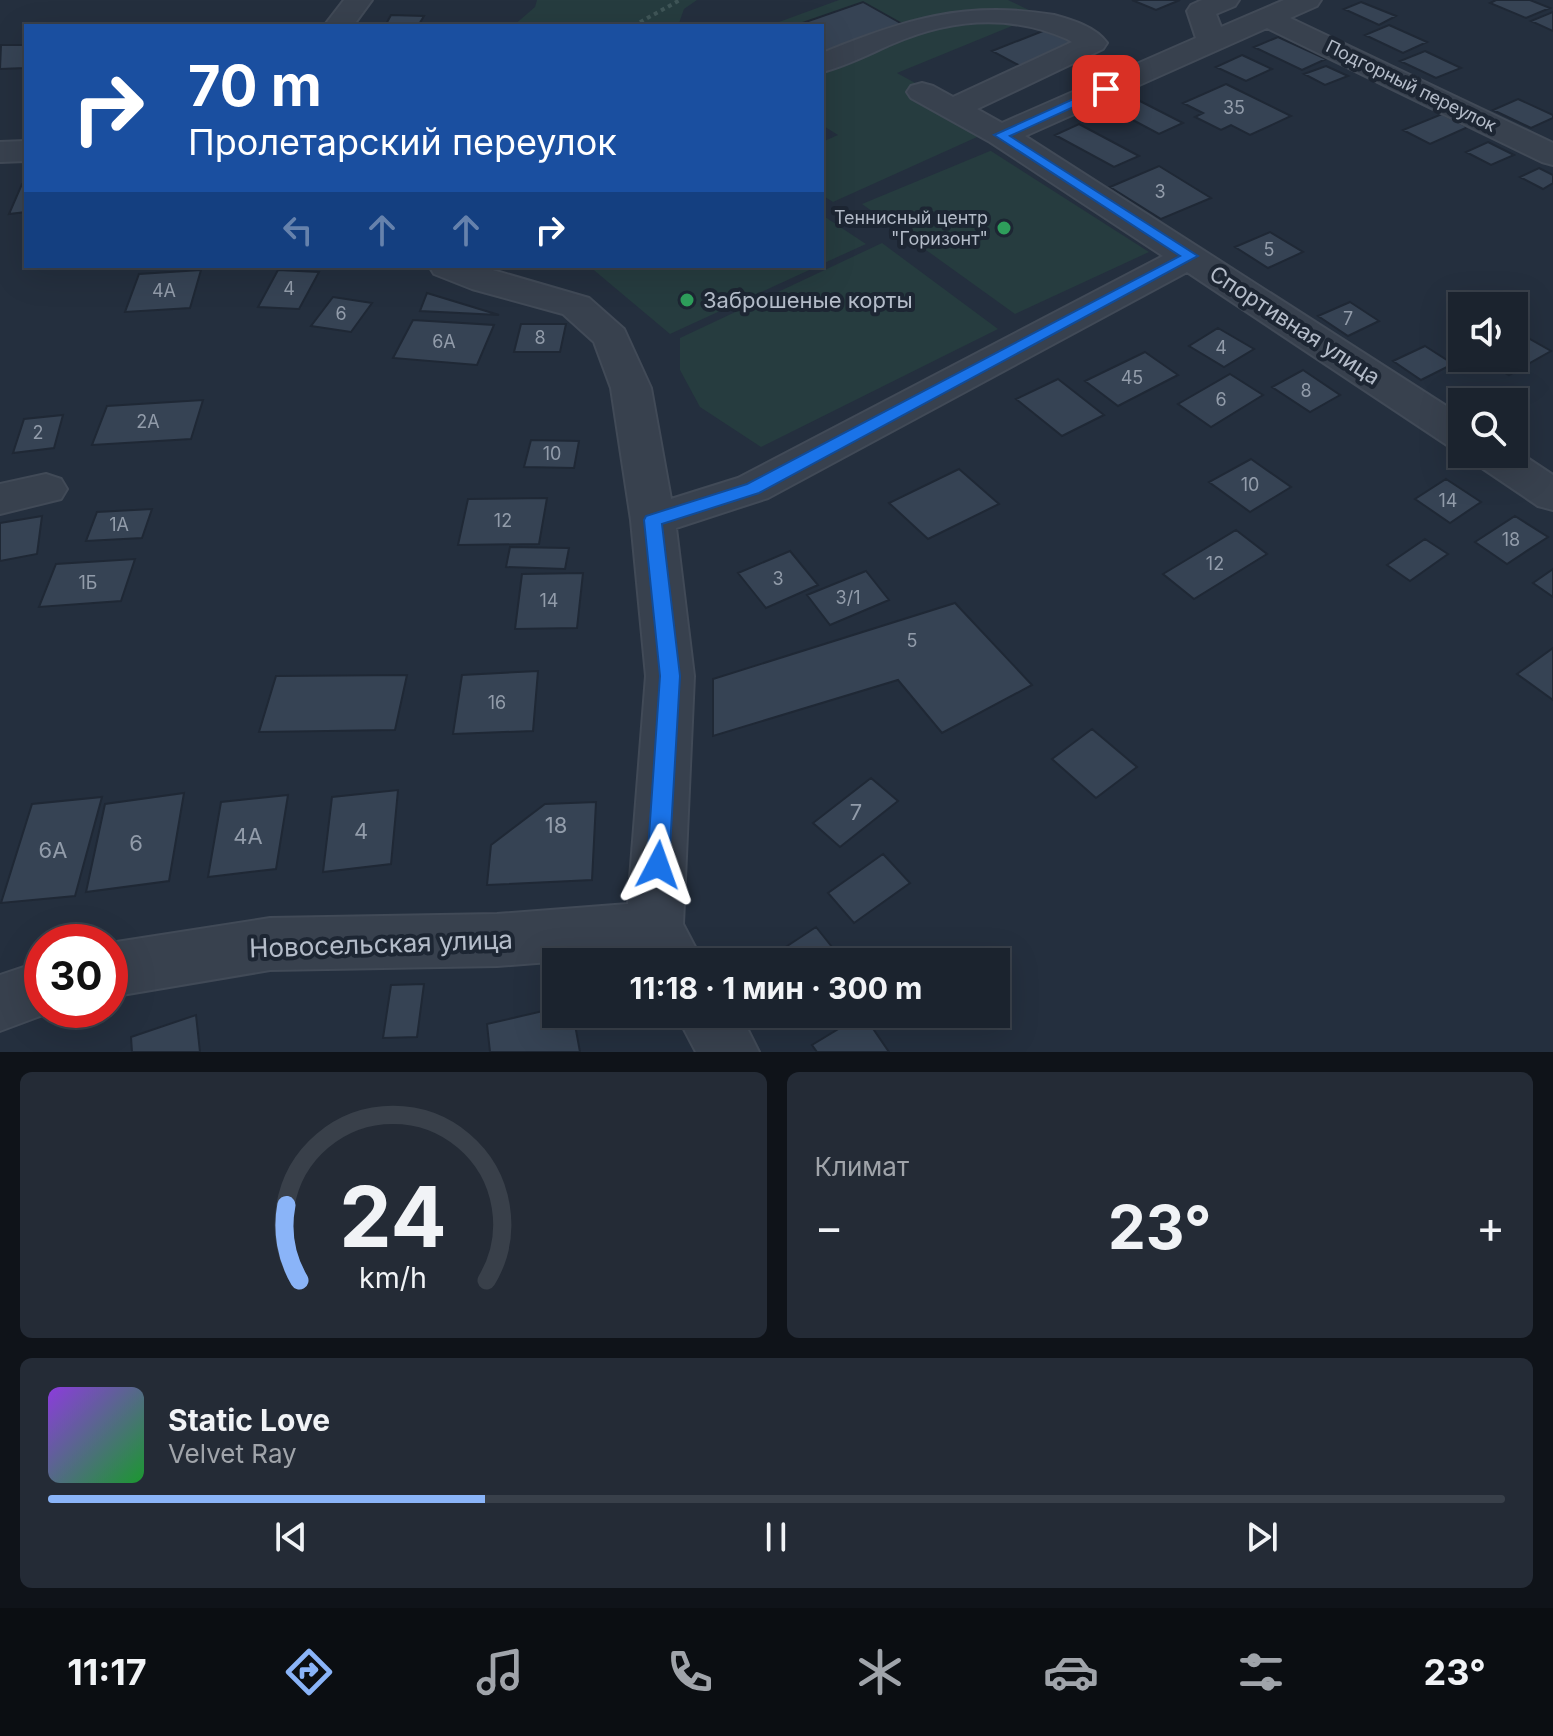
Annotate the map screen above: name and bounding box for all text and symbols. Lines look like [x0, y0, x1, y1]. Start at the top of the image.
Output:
street label: Подгорный переулок [1323, 35, 1500, 136]
text: 70 m [188, 52, 322, 120]
pin [1072, 55, 1140, 123]
icon: right [56, 56, 160, 160]
icon: arrive [1084, 67, 1128, 111]
house number: 35 [1223, 97, 1245, 118]
text: Пролетарский переулок [188, 120, 617, 164]
house number: 3 [1154, 181, 1166, 202]
place label: Теннисный центр "Горизонт" [834, 207, 988, 249]
icon: left [276, 208, 320, 252]
icon: ahead [360, 208, 404, 252]
icon: ahead [444, 208, 488, 252]
icon: right [528, 208, 572, 252]
marker: Теннисный центр "Горизонт" [995, 219, 1013, 237]
house number: 5 [1264, 239, 1274, 260]
street label: Спортивная улица [1205, 260, 1385, 390]
house number: 4 [283, 278, 295, 299]
house number: 4А [152, 280, 176, 301]
place label: Заброшеные корты [703, 287, 913, 313]
marker: Заброшеные корты [678, 291, 696, 309]
map controls [1448, 292, 1528, 468]
button: sound [1448, 292, 1528, 372]
house number: 6 [335, 303, 347, 324]
house number: 7 [1343, 308, 1353, 329]
house number: 8 [534, 327, 546, 348]
house number: 6А [432, 331, 456, 352]
house number: 4 [1215, 337, 1227, 358]
house number: 45 [1121, 367, 1143, 388]
house number: 8 [1300, 380, 1312, 401]
button: search [1448, 388, 1528, 468]
house number: 6 [1215, 389, 1227, 410]
house number: 2А [136, 411, 160, 432]
house number: 2 [33, 422, 43, 443]
house number: 10 [543, 443, 561, 464]
house number: 10 [1241, 474, 1259, 495]
house number: 14 [1439, 490, 1457, 511]
house number: 12 [494, 510, 512, 531]
house number: 1А [109, 514, 129, 535]
house number: 18 [1502, 529, 1520, 550]
house number: 12 [1206, 553, 1224, 574]
house number: 3 [772, 568, 784, 589]
house number: 1Б [79, 572, 97, 593]
house number: 3/1 [836, 587, 860, 608]
house number: 14 [540, 590, 558, 611]
house number: 5 [907, 630, 917, 651]
house number: 16 [488, 692, 506, 713]
house number: 7 [850, 799, 862, 825]
house number: 18 [545, 812, 567, 838]
house number: 4 [354, 818, 368, 844]
house number: 4А [233, 823, 263, 849]
position arrow [616, 823, 700, 907]
house number: 6 [129, 830, 143, 856]
house number: 6А [39, 837, 67, 863]
street label: Новосельская улица [249, 923, 513, 964]
speed limit sign: 30 [24, 924, 128, 1028]
text: 11:18 · 1 мин · 300 m [630, 970, 922, 1006]
text: Климат [815, 1151, 909, 1182]
text: 24 [340, 1166, 447, 1267]
text: 23° [1108, 1191, 1212, 1263]
text: − [815, 1200, 844, 1254]
text: + [1476, 1200, 1505, 1254]
text: km/h [359, 1260, 427, 1295]
text: Static Love [168, 1402, 330, 1438]
text: Velvet Ray [168, 1438, 297, 1469]
icon: previous [269, 1515, 313, 1559]
icon: pause [754, 1515, 798, 1559]
icon: next [1240, 1515, 1284, 1559]
icon: directions [281, 1644, 337, 1700]
icon: music [472, 1644, 528, 1700]
icon: phone [662, 1644, 718, 1700]
icon: climate [852, 1644, 908, 1700]
icon: car [1043, 1644, 1099, 1700]
icon: filters [1233, 1644, 1289, 1700]
text: 11:17 [67, 1650, 147, 1694]
text: 23° [1424, 1650, 1486, 1694]

